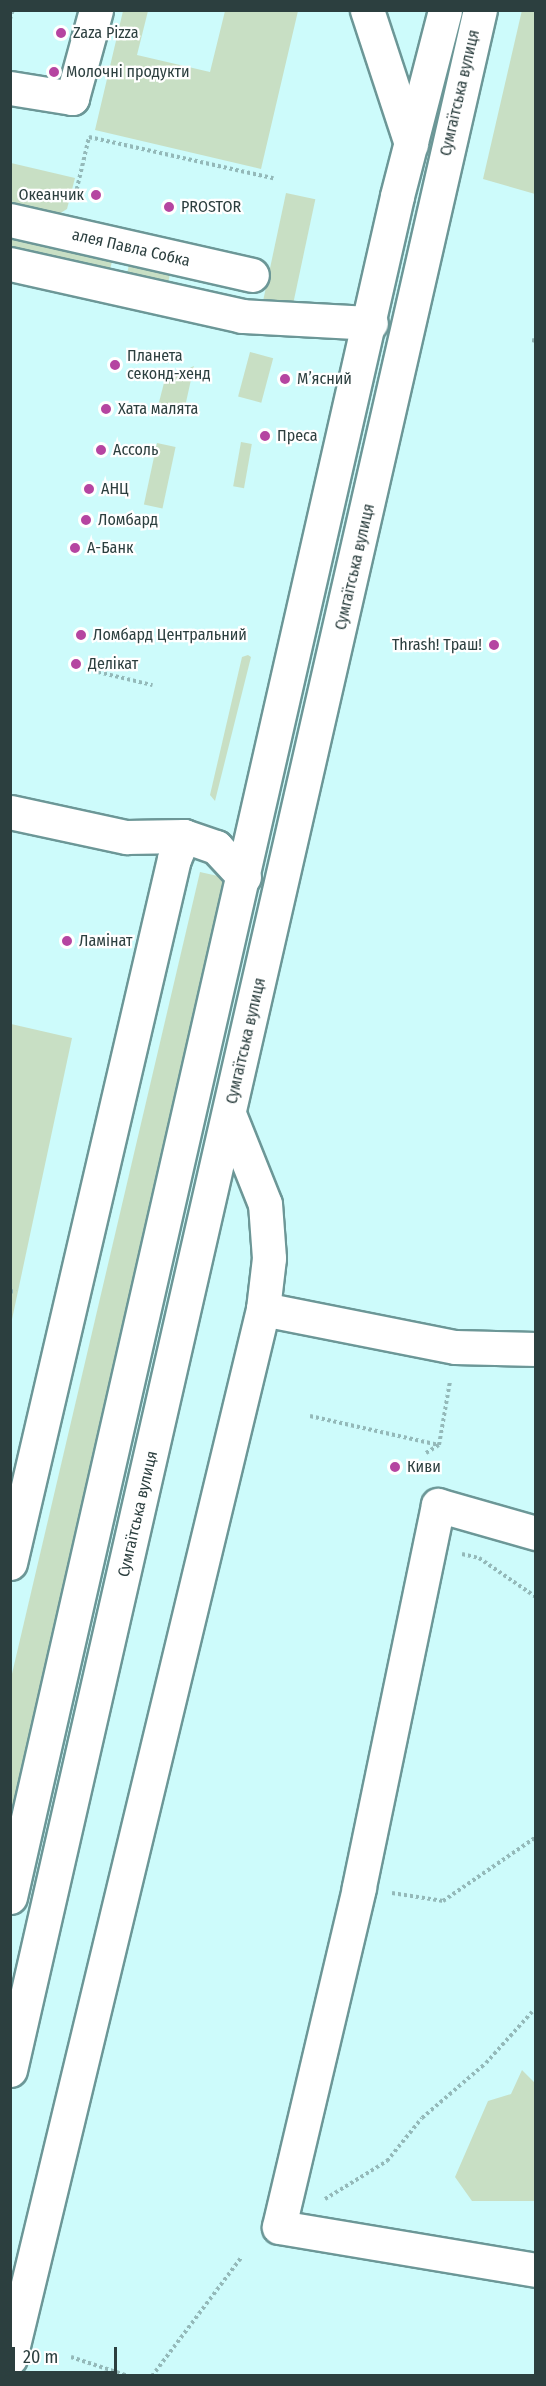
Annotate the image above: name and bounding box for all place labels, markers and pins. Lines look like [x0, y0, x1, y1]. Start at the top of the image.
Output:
place label: Zaza Pizza [73, 23, 139, 43]
marker: Zaza Pizza [54, 26, 68, 40]
place label: Молочні продукти [66, 62, 190, 82]
marker: Молочні продукти [47, 65, 61, 79]
place label: Океанчик [18, 185, 84, 205]
marker: Океанчик [89, 188, 103, 202]
place label: PROSTOR [181, 197, 241, 217]
marker: PROSTOR [162, 200, 176, 214]
place label: Планета секонд-хенд [127, 346, 210, 384]
marker: Планета секонд-хенд [108, 358, 122, 372]
place label: М’ясний [297, 369, 352, 389]
marker: М’ясний [278, 372, 292, 386]
place label: Хата малята [118, 399, 198, 419]
marker: Хата малята [99, 402, 113, 416]
place label: Преса [277, 426, 318, 446]
marker: Преса [258, 429, 272, 443]
place label: Ассоль [113, 440, 158, 460]
marker: Ассоль [94, 443, 108, 457]
place label: АНЦ [101, 479, 129, 499]
marker: АНЦ [82, 482, 96, 496]
place label: Ломбард [98, 510, 158, 530]
marker: Ломбард [79, 513, 93, 527]
place label: А-Банк [87, 538, 133, 558]
marker: А-Банк [68, 541, 82, 555]
place label: Ломбард Центральний [93, 625, 247, 645]
marker: Ломбард Центральний [74, 628, 88, 642]
place label: Thrash! Траш! [392, 635, 482, 655]
marker: Thrash! Траш! [487, 638, 501, 652]
place label: Делікат [88, 654, 138, 674]
marker: Делікат [69, 657, 83, 671]
place label: Ламінат [79, 931, 133, 951]
marker: Ламінат [60, 934, 74, 948]
place label: Киви [407, 1457, 441, 1477]
marker: Киви [388, 1460, 402, 1474]

